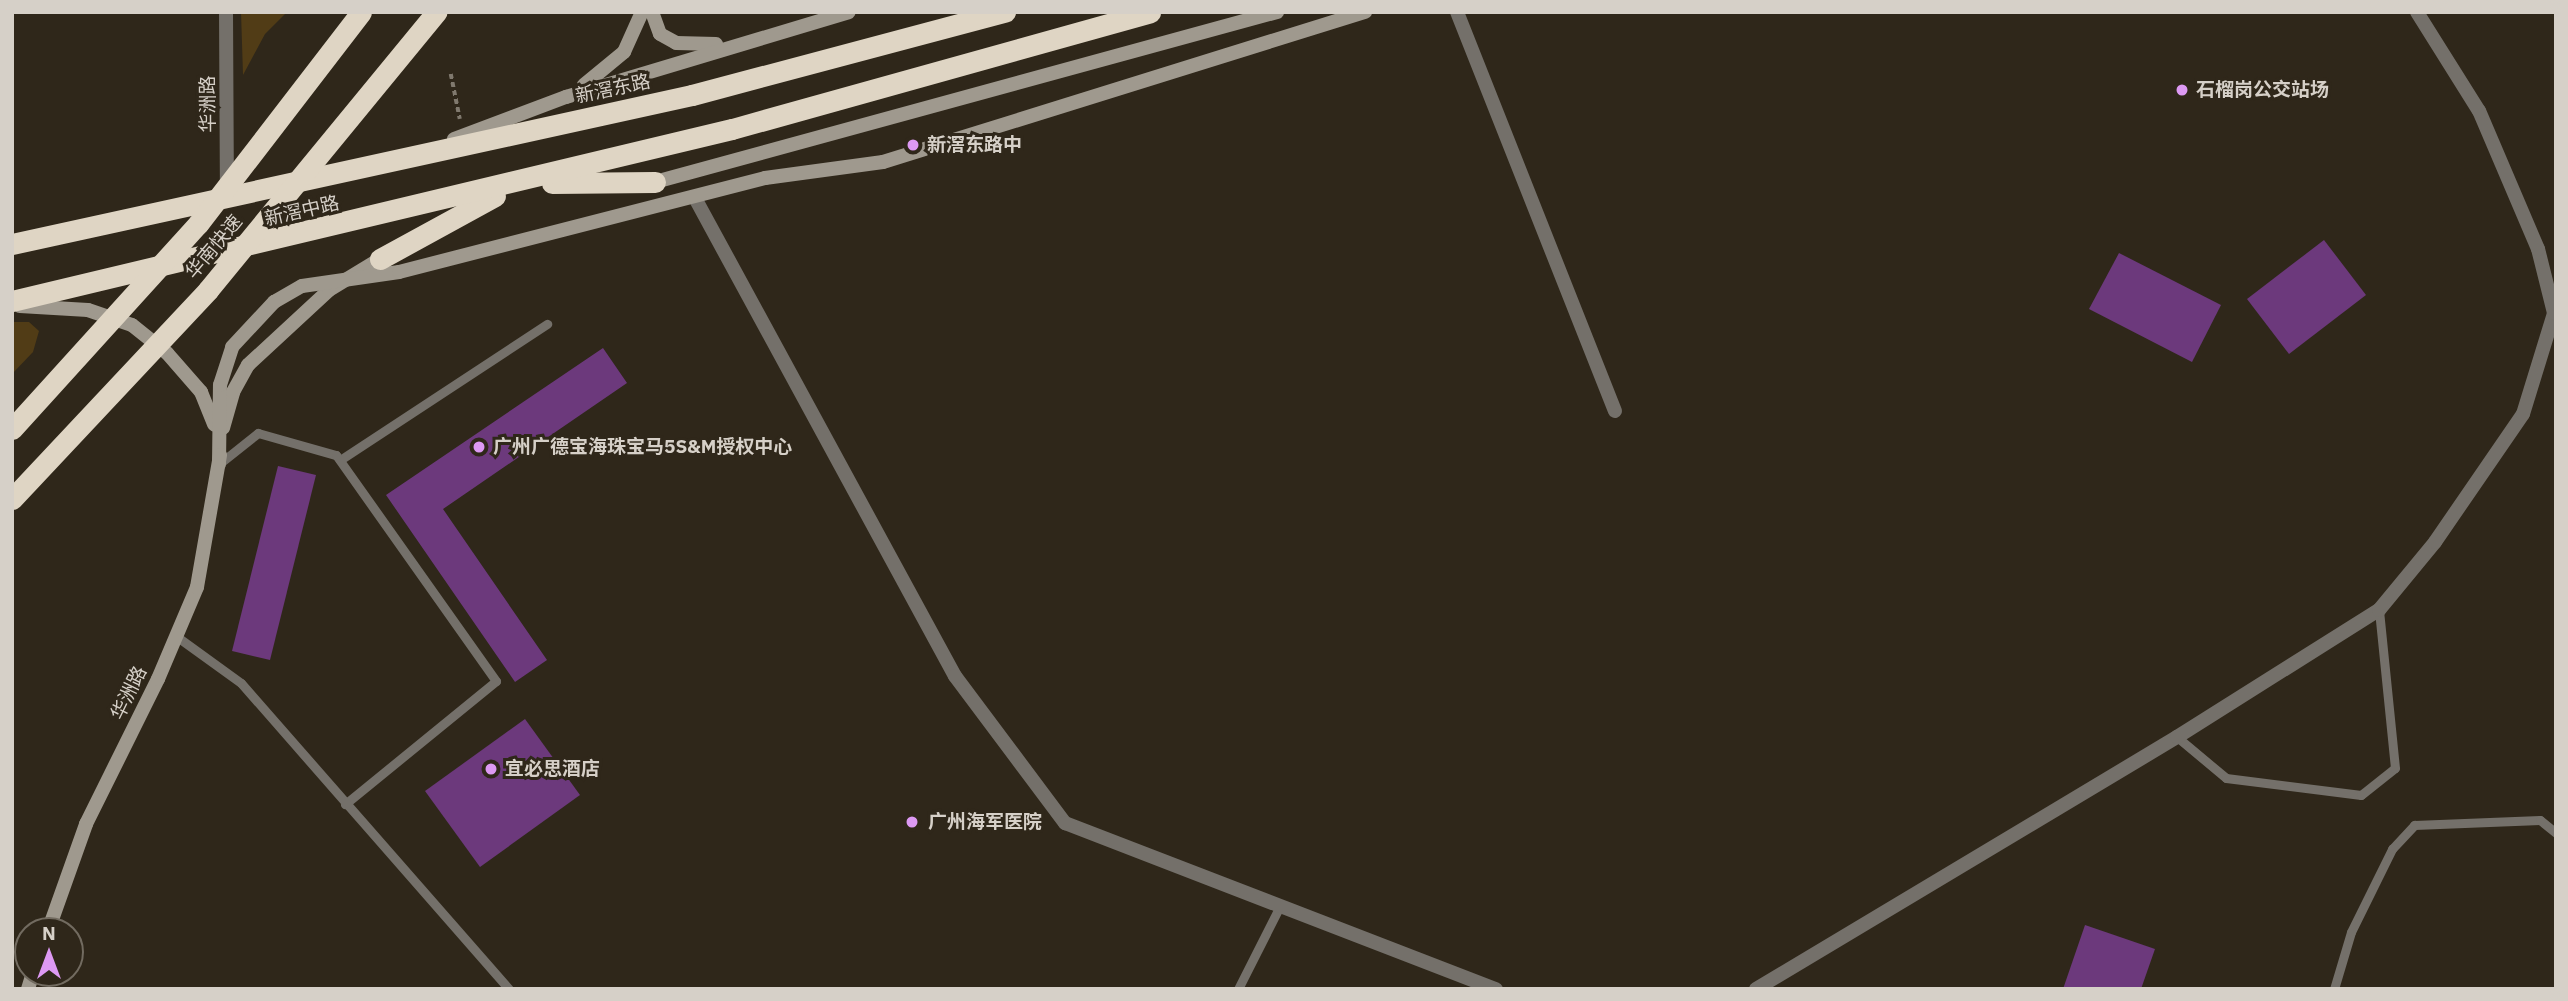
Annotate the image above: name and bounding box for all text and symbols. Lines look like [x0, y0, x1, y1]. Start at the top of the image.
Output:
street label: 新滘东路 [573, 70, 653, 108]
street label: 华洲路 [197, 76, 219, 132]
place label: 石榴岗公交站场 [2196, 79, 2329, 101]
marker: 石榴岗公交站场 [2174, 82, 2190, 98]
place label: 新滘东路中 [927, 134, 1022, 156]
marker: 新滘东路中 [905, 137, 921, 153]
street label: 新滘中路 [262, 191, 342, 231]
street label: 华南快速 [181, 211, 247, 283]
place label: 广州广德宝海珠宝马5S&M授权中心 [493, 436, 792, 458]
marker: 广州广德宝海珠宝马5S&M授权中心 [471, 439, 487, 455]
street label: 华洲路 [106, 662, 152, 724]
place label: 宜必思酒店 [505, 758, 600, 780]
marker: 宜必思酒店 [483, 761, 499, 777]
place label: 广州海军医院 [928, 811, 1042, 833]
marker: 广州海军医院 [902, 812, 922, 832]
north arrow [14, 917, 84, 987]
text: N [42, 921, 56, 945]

